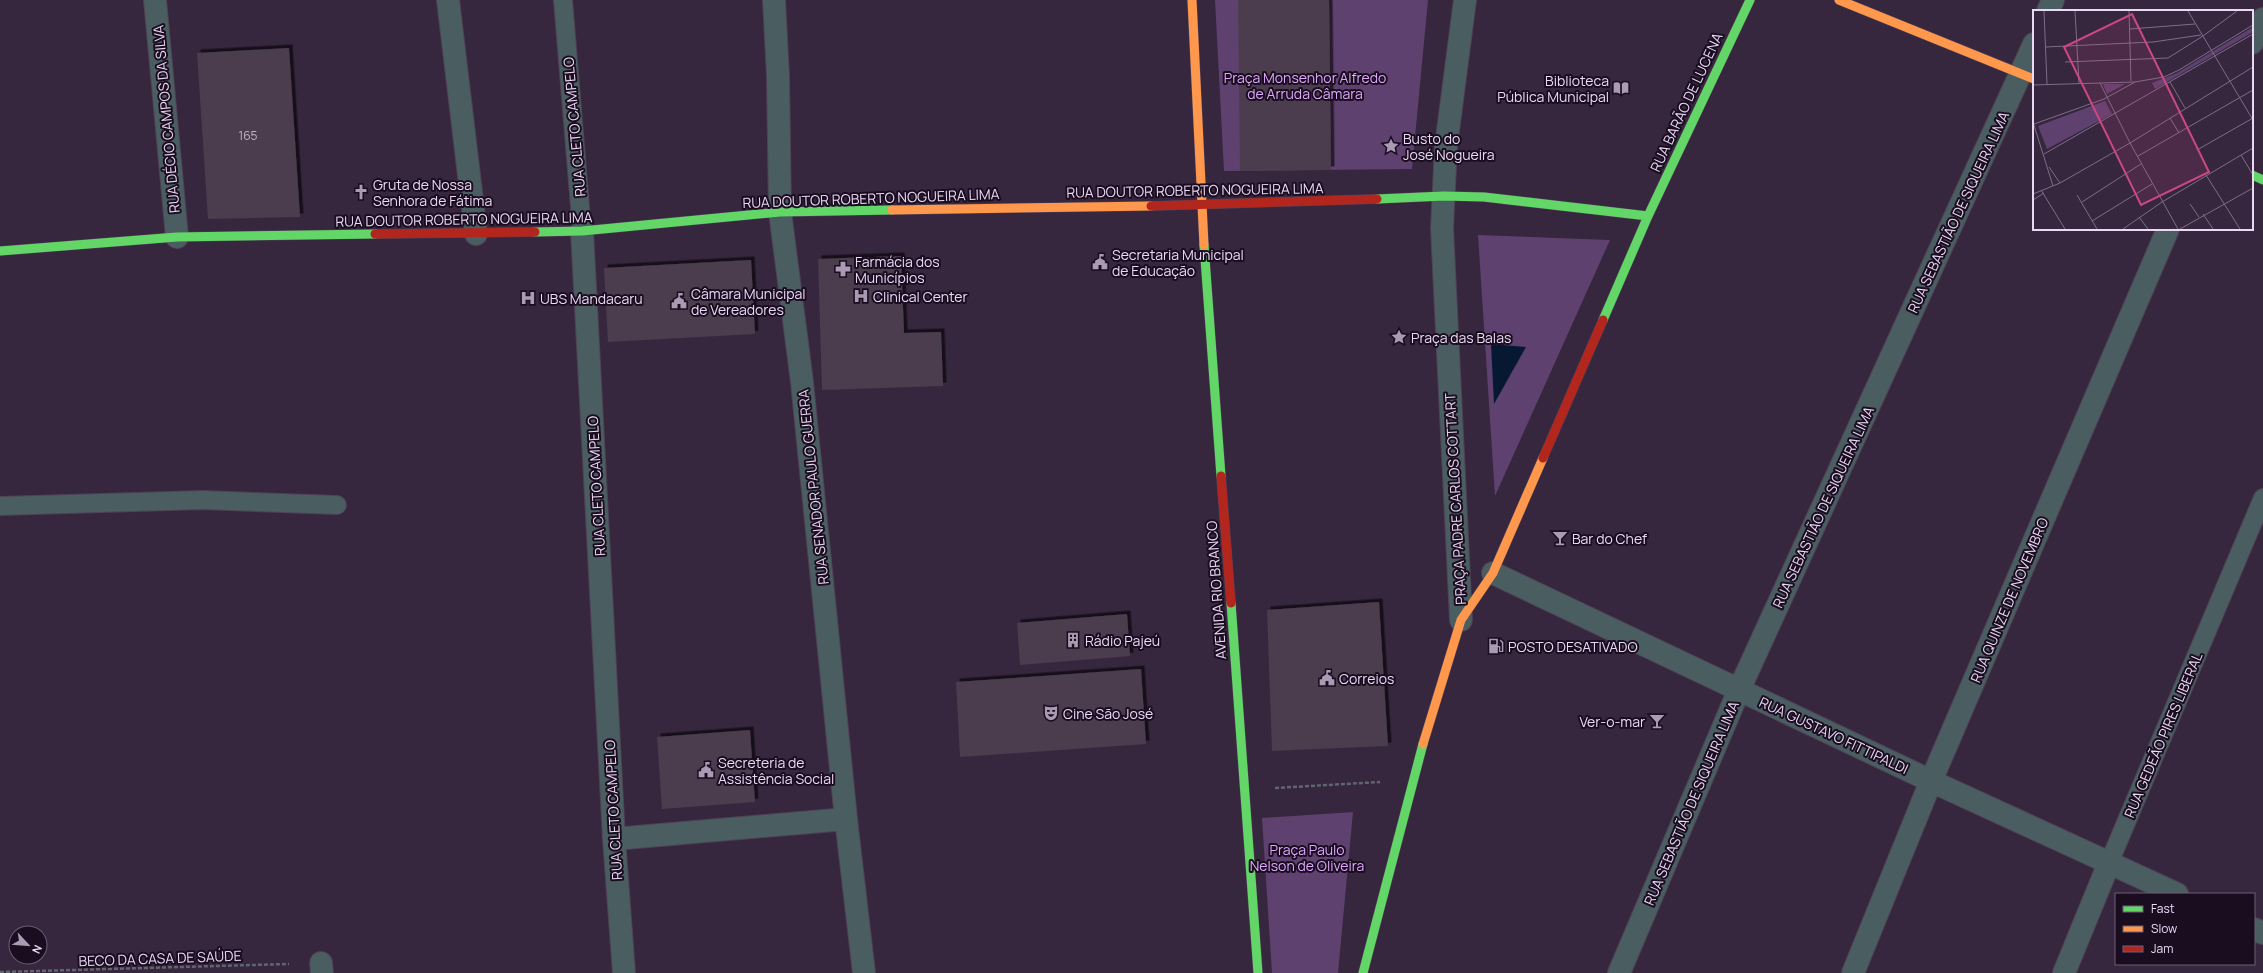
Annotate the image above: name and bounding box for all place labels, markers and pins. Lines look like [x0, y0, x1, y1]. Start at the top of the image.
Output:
place label: Biblioteca Pública Municipal [1497, 71, 1609, 106]
library icon: Biblioteca Pública Municipal [1612, 79, 1630, 97]
place label: Busto do José Nogueira [1403, 129, 1495, 164]
place icon: Busto do José Nogueira [1382, 137, 1400, 155]
place label: Gruta de Nossa Senhora de Fátima [373, 175, 492, 210]
church icon: Gruta de Nossa Senhora de Fátima [352, 183, 370, 201]
place label: Secretaria Municipal de Educação [1112, 245, 1244, 280]
place label: Farmácia dos Municípios [855, 252, 939, 287]
public building icon: Secretaria Municipal de Educação [1091, 253, 1109, 271]
pharmacy icon: Farmácia dos Municípios [834, 260, 852, 278]
place label: Câmara Municipal de Vereadores [691, 284, 806, 319]
hospital icon: Clinical Center [852, 287, 870, 305]
place label: Clinical Center [873, 287, 968, 306]
hospital icon: UBS Mandacaru [519, 289, 537, 307]
place label: UBS Mandacaru [540, 289, 643, 308]
public building icon: Câmara Municipal de Vereadores [670, 292, 688, 310]
place icon: Praça das Balas [1390, 328, 1408, 346]
place label: Praça das Balas [1411, 328, 1511, 347]
bar icon: Bar do Chef [1551, 529, 1569, 547]
place label: Bar do Chef [1572, 529, 1647, 548]
building icon: Rádio Pajeú [1064, 631, 1082, 649]
place label: Rádio Pajeú [1085, 631, 1160, 650]
fuel station icon: POSTO DESATIVADO [1487, 637, 1505, 655]
place label: POSTO DESATIVADO [1508, 637, 1638, 656]
public building icon: Correios [1318, 669, 1336, 687]
place label: Correios [1339, 669, 1394, 688]
theatre icon: Cine São José [1042, 704, 1060, 722]
place label: Cine São José [1063, 704, 1153, 723]
place label: Ver-o-mar [1579, 712, 1645, 731]
bar icon: Ver-o-mar [1648, 712, 1666, 730]
place label: Secreteria de Assistência Social [718, 753, 834, 788]
public building icon: Secreteria de Assistência Social [697, 761, 715, 779]

